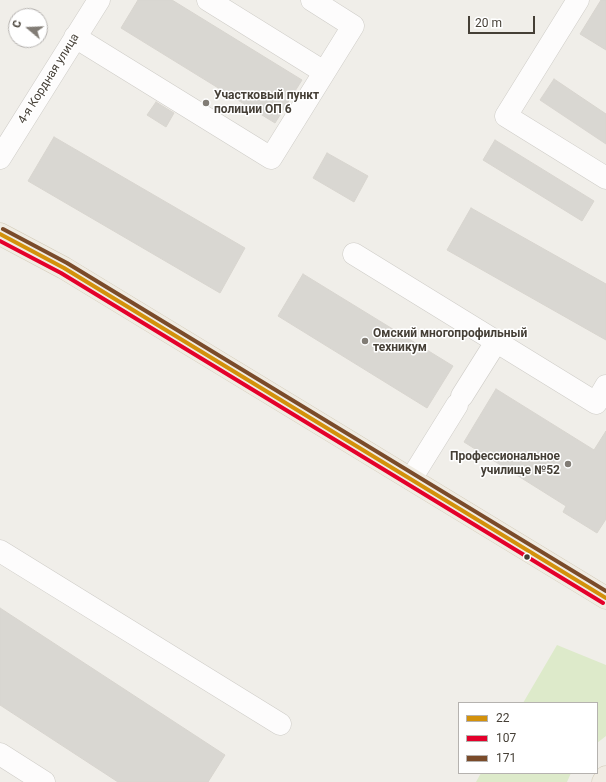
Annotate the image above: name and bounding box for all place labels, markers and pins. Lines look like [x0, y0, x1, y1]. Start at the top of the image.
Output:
place label: Участковый пункт полиции ОП 6 [214, 89, 319, 117]
marker: Участковый пункт полиции ОП 6 [201, 98, 211, 108]
place label: Омский многопрофильный техникум [373, 327, 527, 355]
marker: Омский многопрофильный техникум [360, 336, 370, 346]
place label: Профессиональное училище №52 [450, 450, 560, 478]
marker: Профессиональное училище №52 [563, 459, 573, 469]
unlabelled marker [522, 552, 532, 562]

